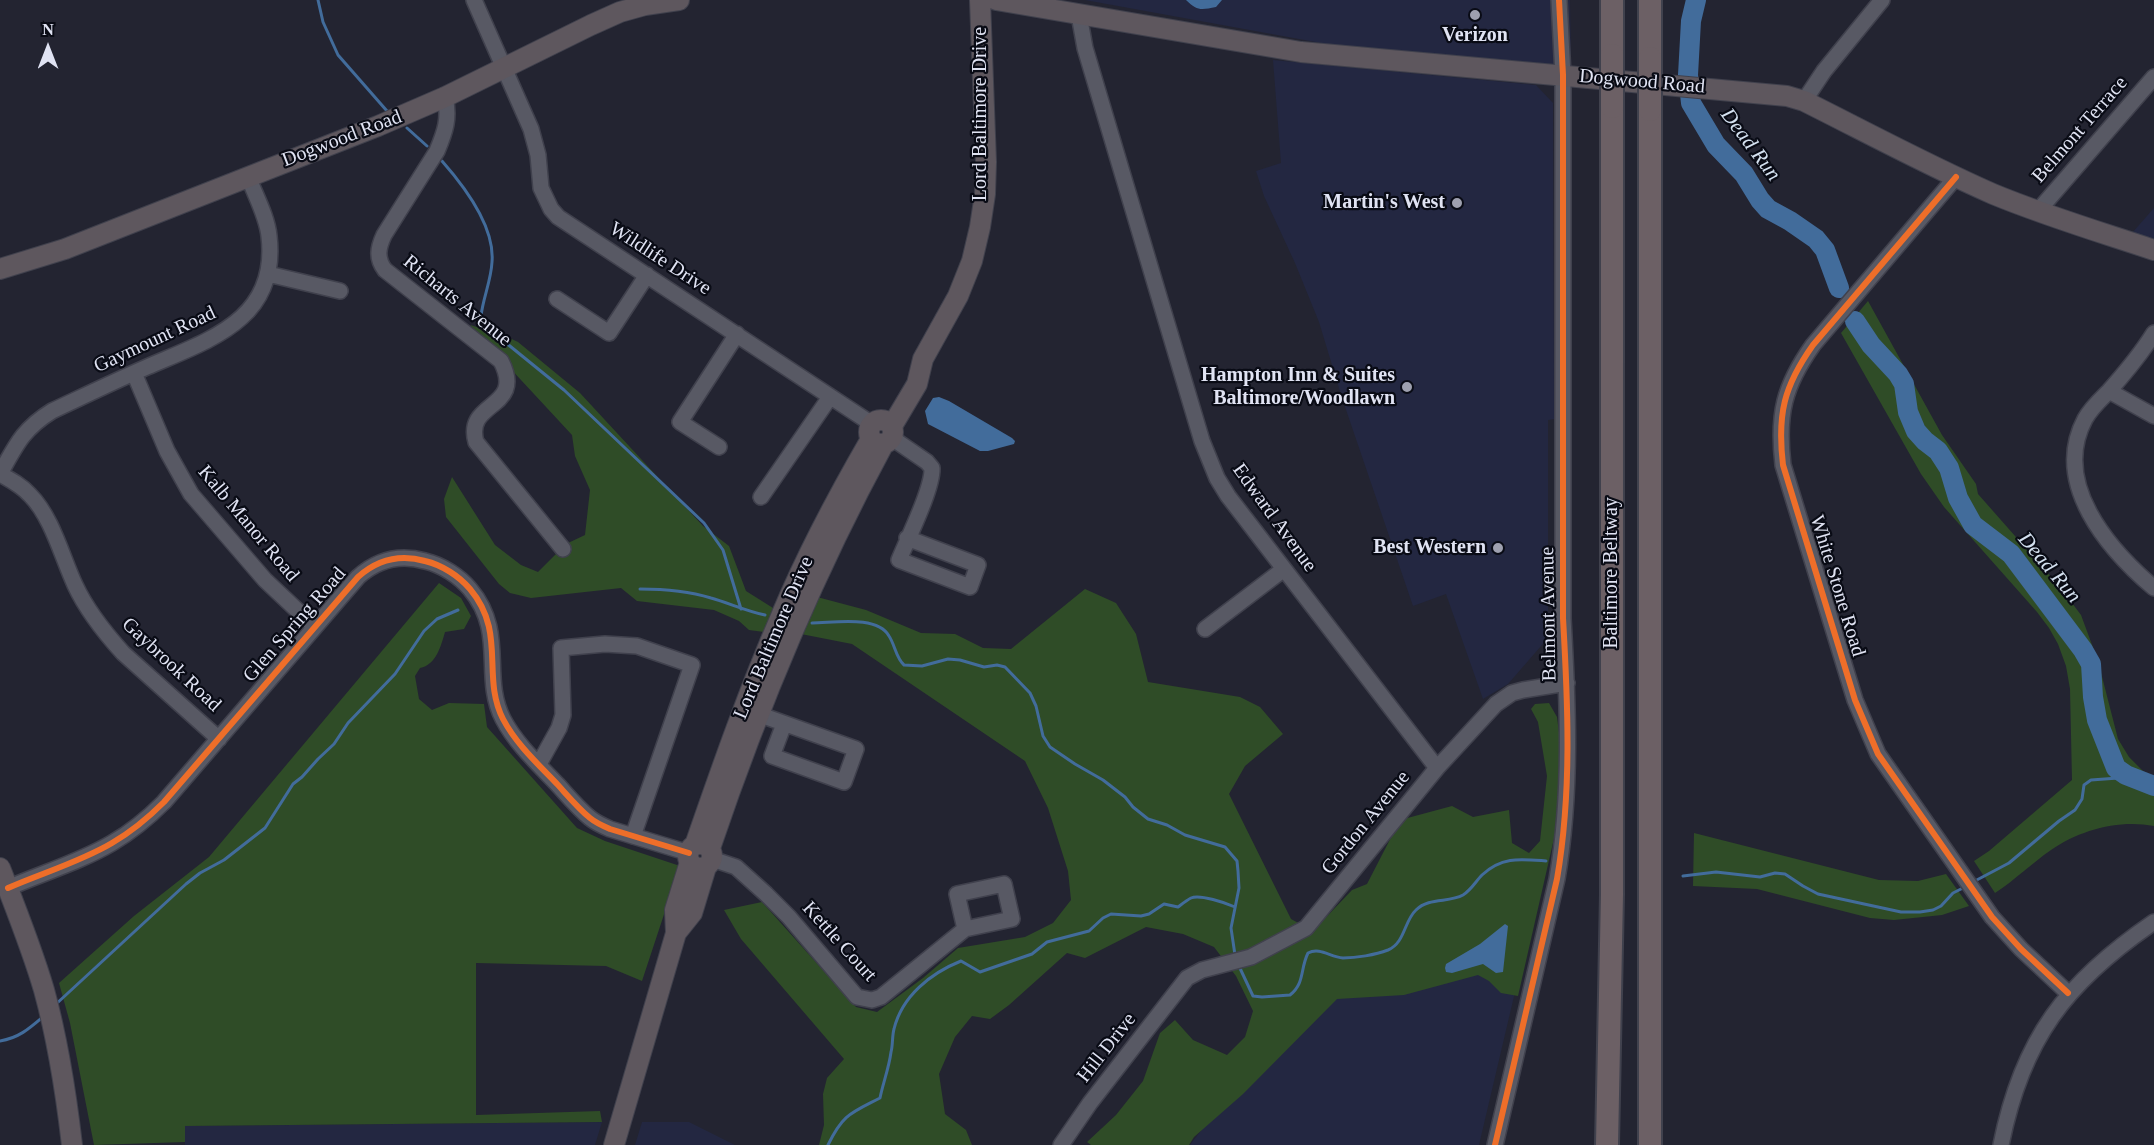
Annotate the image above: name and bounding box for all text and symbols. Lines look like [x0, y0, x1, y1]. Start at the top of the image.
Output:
marker: Verizon [1468, 8, 1482, 22]
north arrow [18, 18, 78, 78]
text: N [42, 21, 54, 38]
place label: Verizon [1442, 24, 1508, 48]
street label: Lord Baltimore Drive [969, 27, 993, 201]
street label: Dogwood Road [1578, 65, 1706, 99]
street label: Belmont Terrace [2027, 72, 2133, 188]
water label: Dead Run [1714, 104, 1786, 186]
street label: Dogwood Road [279, 105, 405, 173]
place label: Martin's West [1323, 191, 1445, 215]
marker: Martin's West [1450, 196, 1464, 210]
street label: Wildlife Drive [605, 217, 715, 301]
street label: Richarts Avenue [398, 250, 516, 352]
street label: Gaymount Road [90, 301, 220, 379]
place label: Hampton Inn & Suites Baltimore/Woodlawn [1201, 364, 1395, 411]
marker: Hampton Inn & Suites Baltimore/Woodlawn [1400, 380, 1414, 394]
street label: Edward Avenue [1227, 459, 1321, 577]
street label: Kalb Manor Road [192, 461, 304, 587]
street label: Baltimore Beltway [1600, 497, 1624, 649]
street label: White Stone Road [1804, 512, 1870, 660]
water label: Dead Run [2012, 528, 2086, 608]
place label: Best Western [1373, 536, 1486, 560]
marker: Best Western [1491, 541, 1505, 555]
street label: Belmont Avenue [1536, 547, 1562, 681]
street label: Lord Baltimore Drive [729, 553, 819, 723]
street label: Glen Spring Road [239, 563, 351, 687]
street label: Gaybrook Road [116, 613, 226, 717]
street label: Gordon Avenue [1317, 766, 1415, 880]
street label: Kettle Court [797, 897, 881, 987]
street label: Hill Drive [1072, 1008, 1142, 1088]

